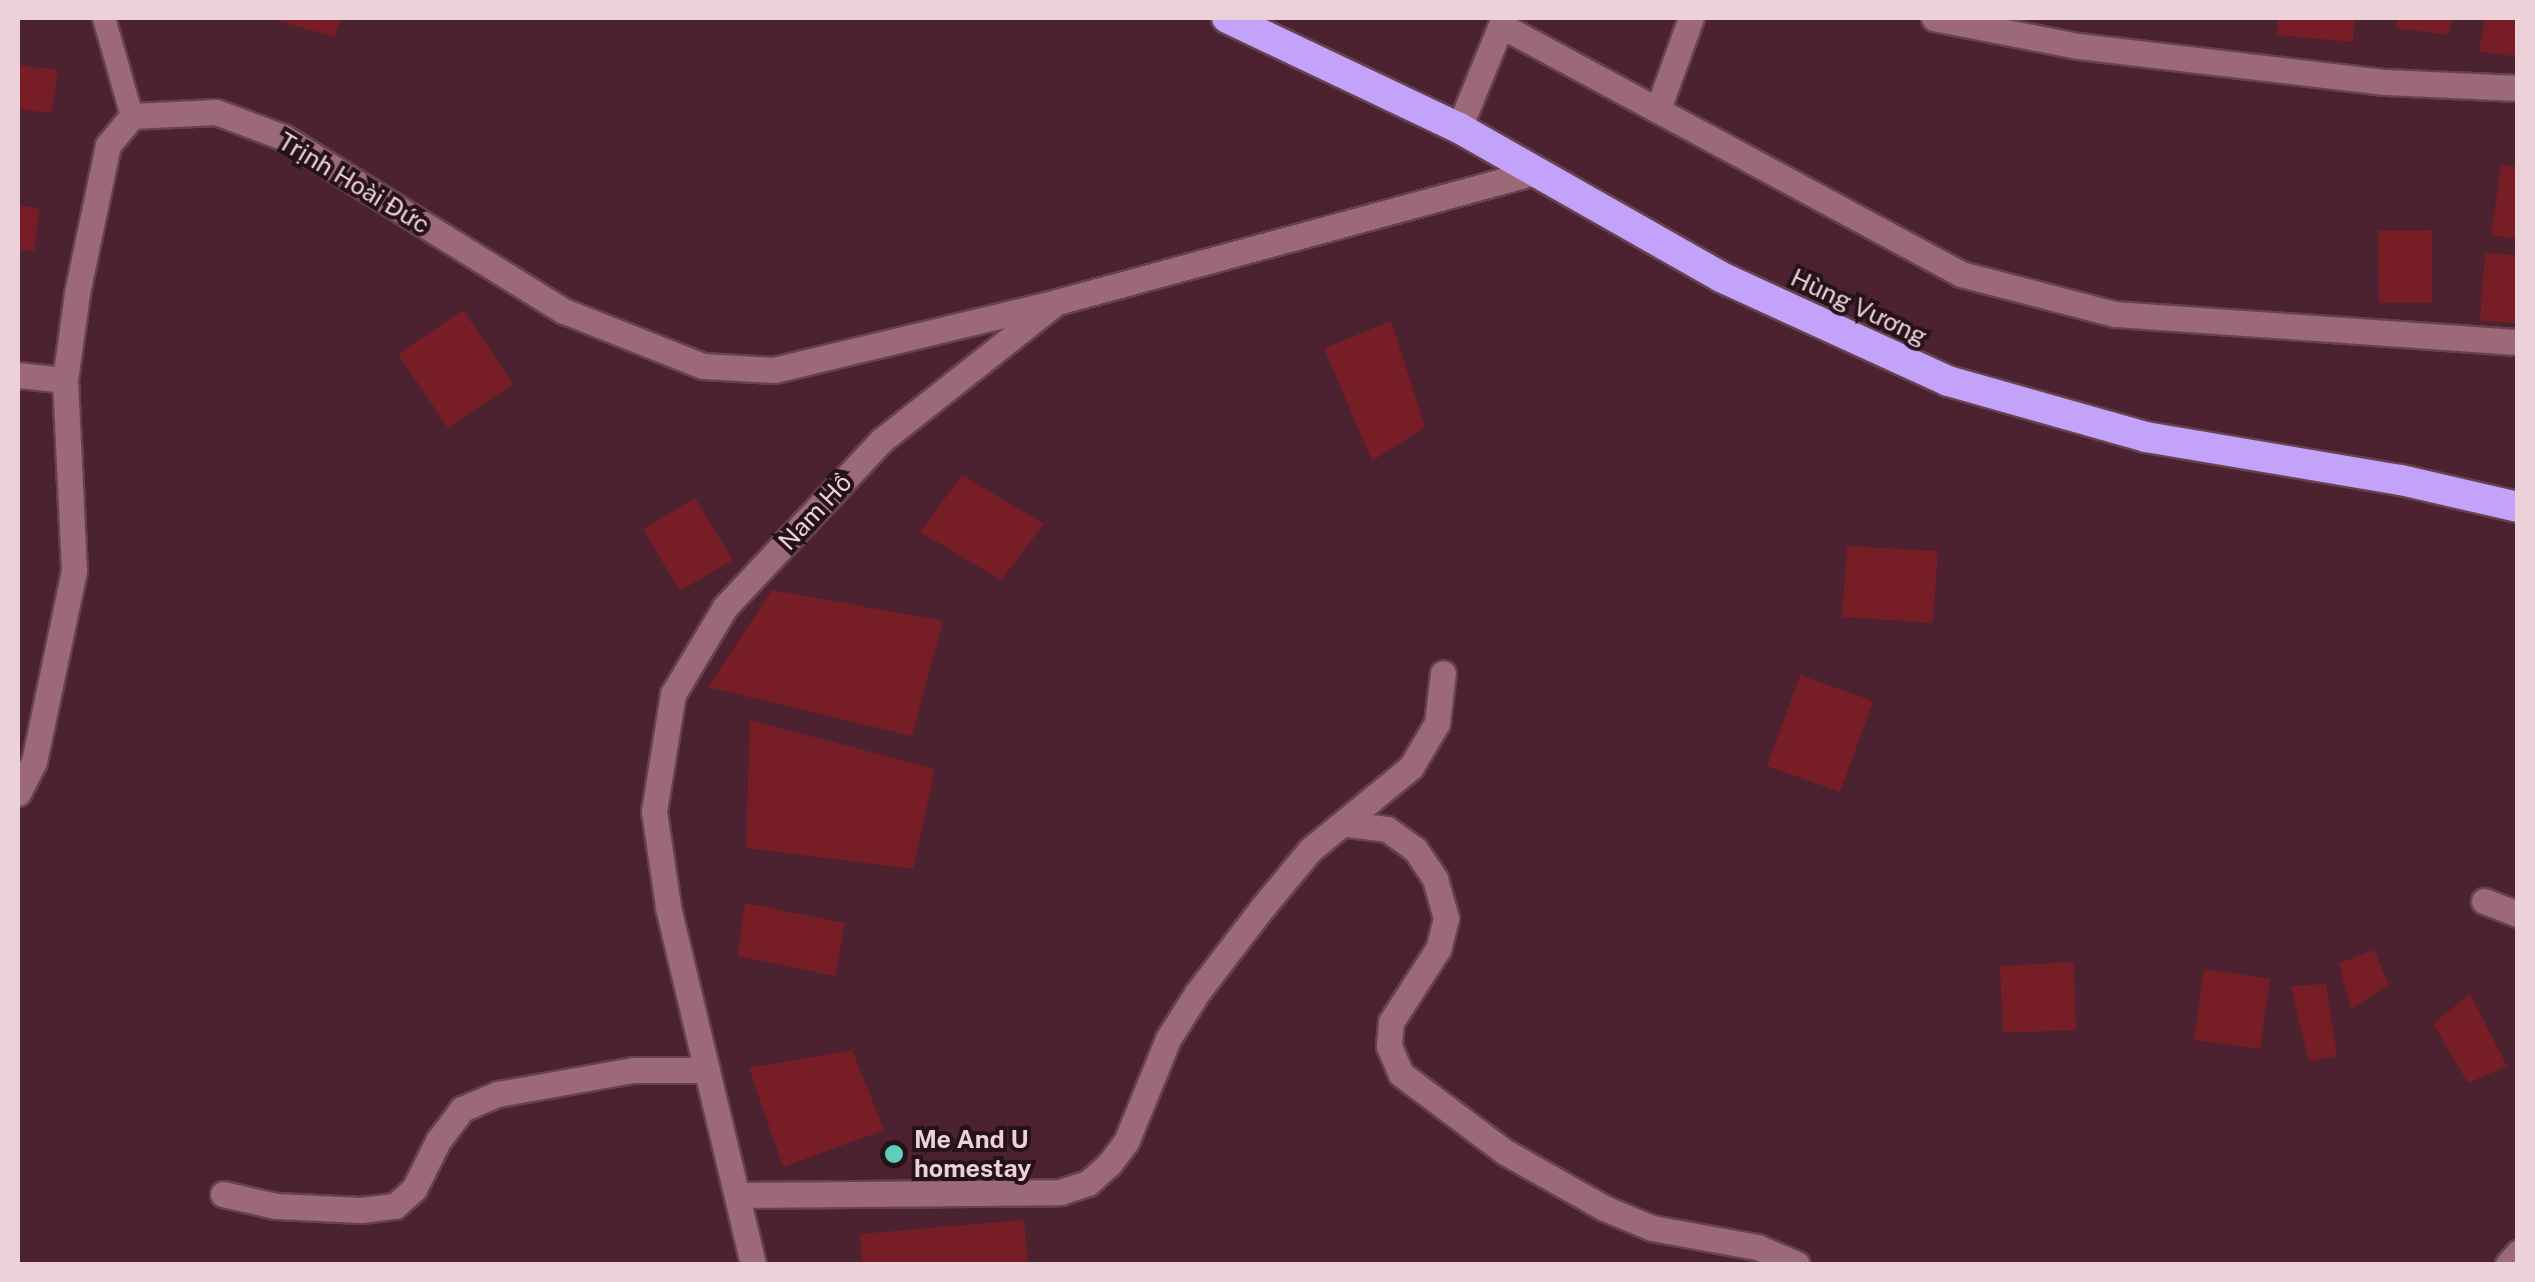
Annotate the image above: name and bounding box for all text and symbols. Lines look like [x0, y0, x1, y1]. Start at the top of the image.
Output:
street label: Trịnh Hoài Đức [273, 126, 435, 240]
street label: Hùng Vương [1786, 262, 1932, 352]
street label: Nam Hồ [772, 468, 858, 556]
place label: Me And U homestay [914, 1125, 1031, 1184]
marker: Me And U homestay [883, 1143, 905, 1165]

